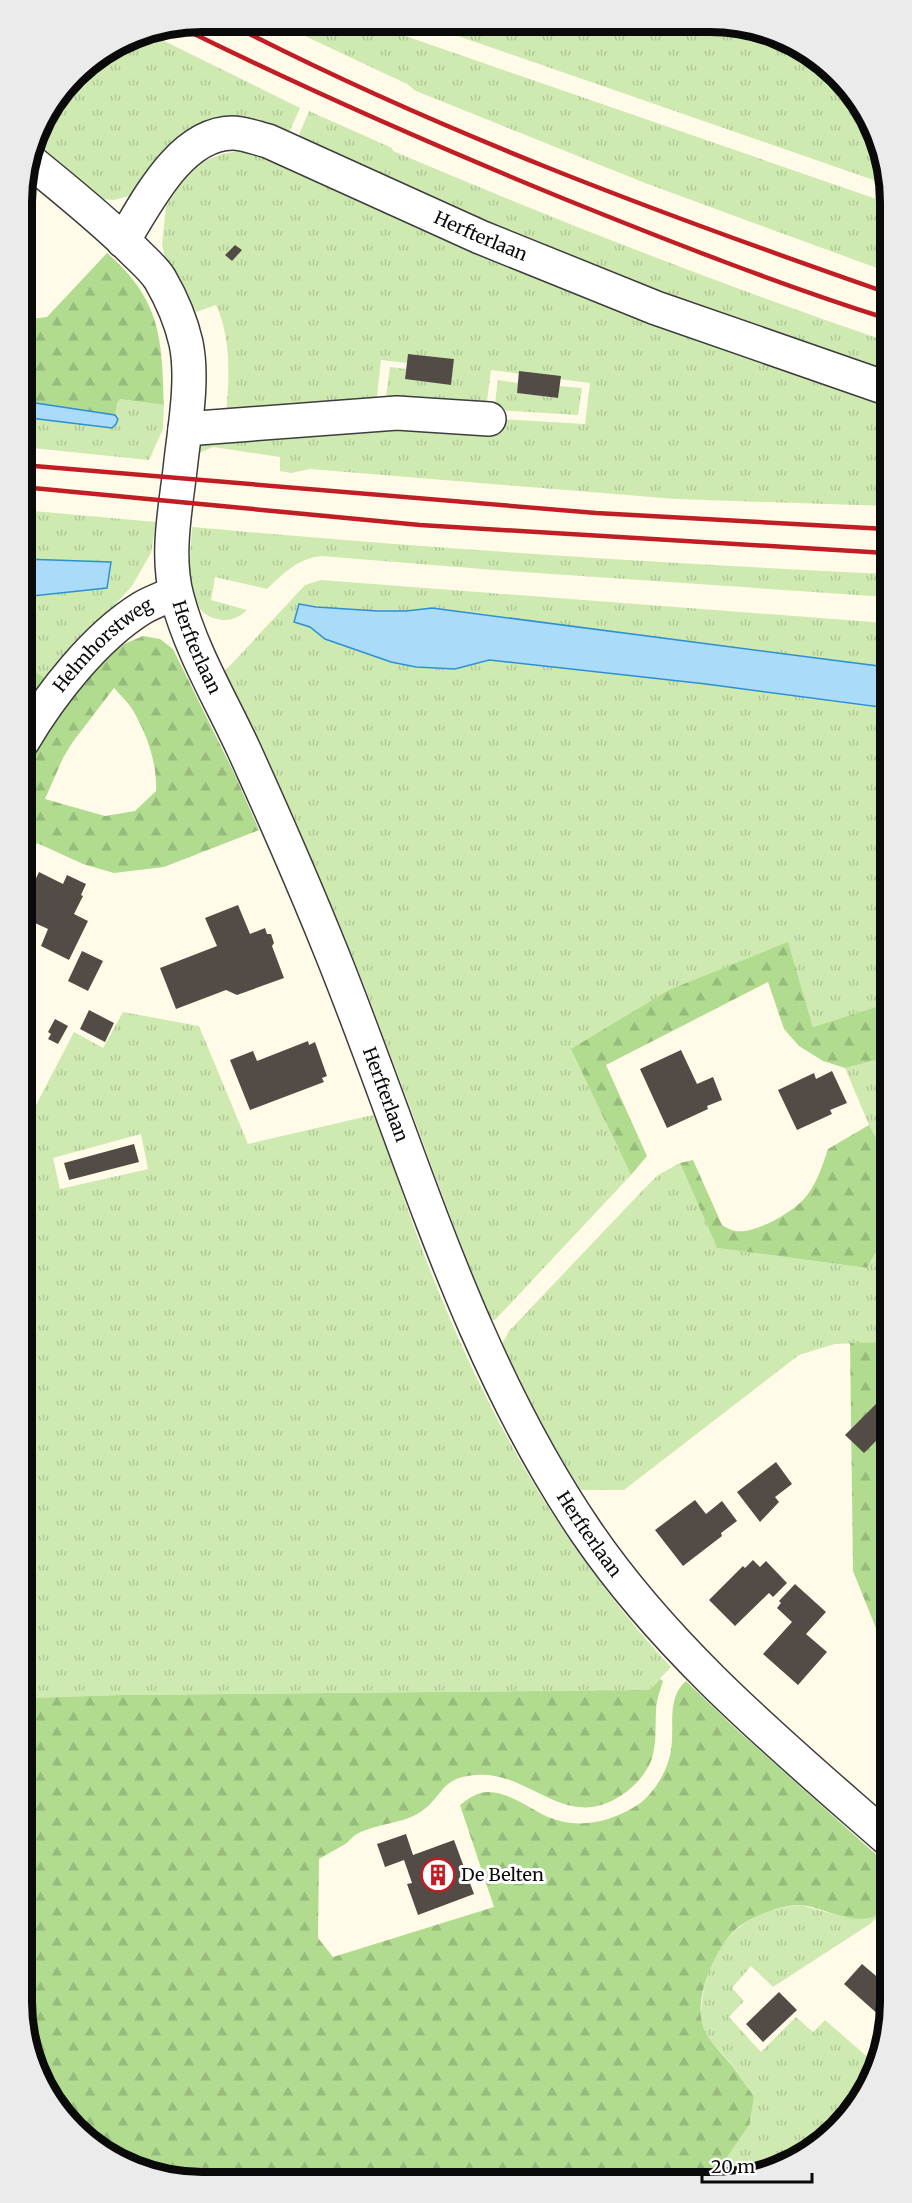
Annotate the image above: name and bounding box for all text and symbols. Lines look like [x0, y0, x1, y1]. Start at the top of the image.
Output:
street label: Herfterlaan [430, 206, 531, 266]
street label: Helmhorstweg [48, 592, 156, 697]
street label: Herfterlaan [167, 598, 227, 698]
street label: Herfterlaan [358, 1044, 414, 1145]
street label: Herfterlaan [552, 1487, 627, 1582]
building icon: De Belten [420, 1857, 456, 1893]
place label: De Belten [461, 1863, 544, 1886]
scale bar [702, 2146, 812, 2184]
text: 20 m [711, 2155, 755, 2178]

